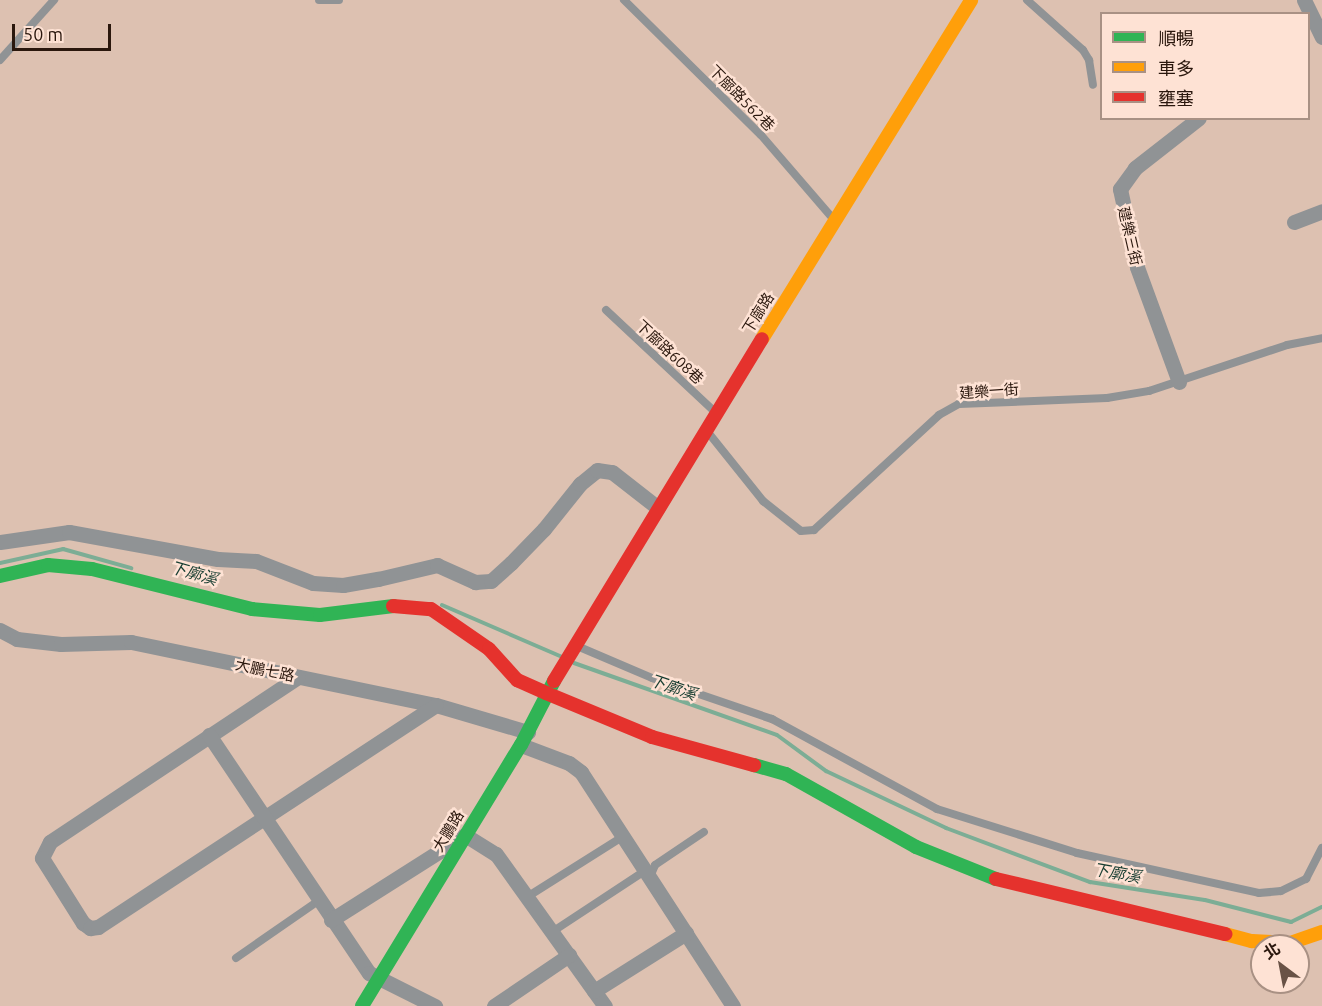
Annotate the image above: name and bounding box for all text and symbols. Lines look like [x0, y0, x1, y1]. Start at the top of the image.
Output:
scale bar [15, 12, 114, 50]
legend [1100, 12, 1310, 120]
text: 50 m [23, 24, 63, 44]
text: 順暢 [1158, 28, 1194, 48]
text: 車多 [1158, 58, 1194, 78]
street label: 下廍路562巷 [705, 61, 779, 135]
text: 壅塞 [1158, 88, 1194, 108]
street label: 建樂三街 [1114, 205, 1146, 267]
street label: 下廍路 [738, 289, 778, 337]
street label: 下廍路608巷 [633, 316, 707, 388]
street label: 建樂一街 [958, 380, 1020, 402]
water label: 下廓溪 [168, 557, 220, 589]
street label: 大鵬七路 [234, 655, 296, 685]
water label: 下廓溪 [647, 670, 699, 704]
street label: 大鵬路 [429, 807, 467, 855]
water label: 下廓溪 [1092, 859, 1142, 887]
north arrow [1250, 934, 1310, 994]
text: 北 [1260, 939, 1283, 962]

